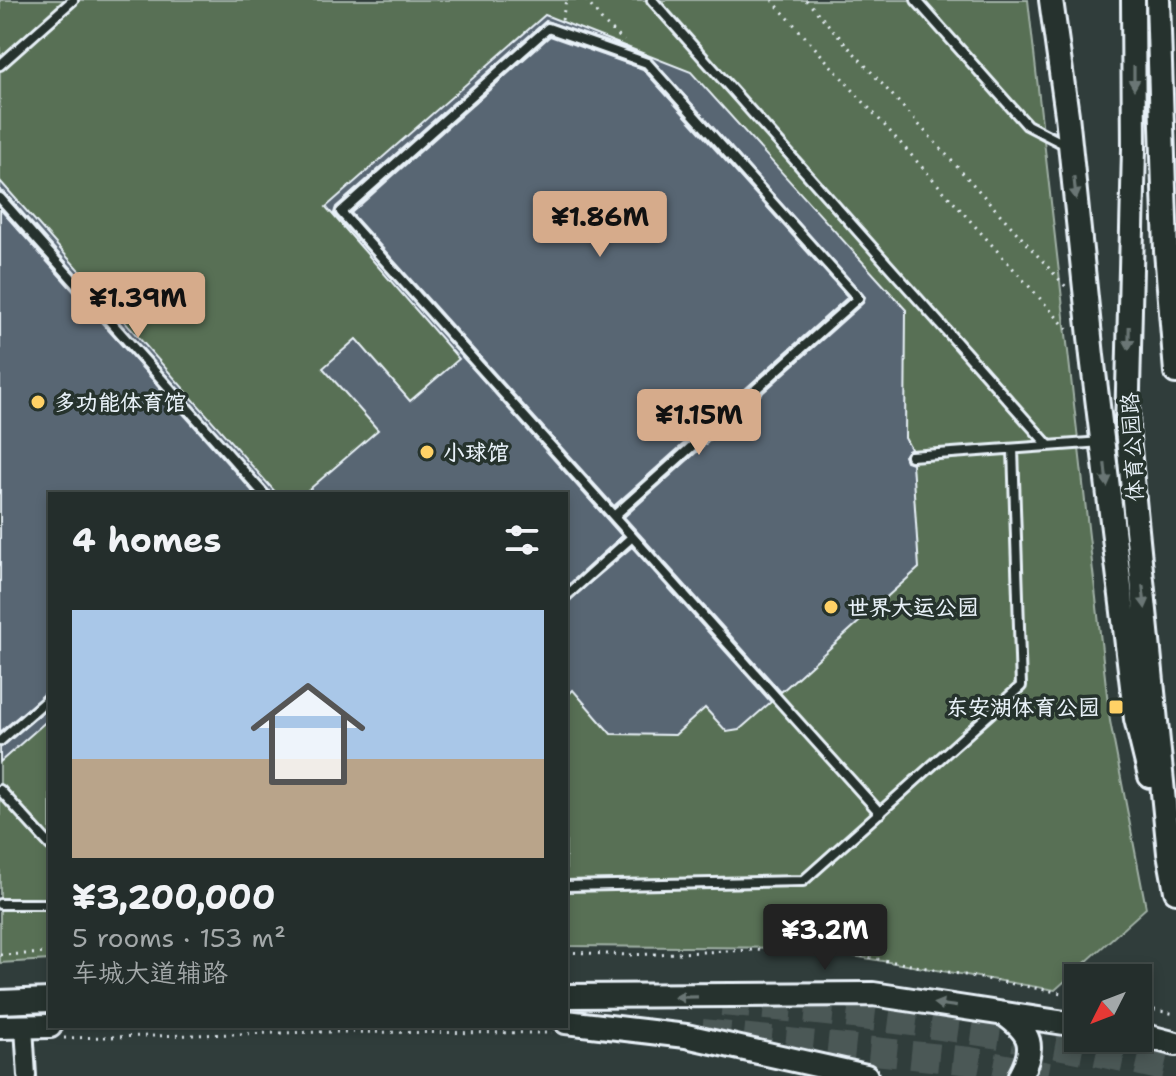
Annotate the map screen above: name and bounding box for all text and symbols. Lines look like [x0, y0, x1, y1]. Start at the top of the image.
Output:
one-way arrow [1128, 66, 1140, 91]
one-way arrow [1069, 176, 1082, 201]
pin: ¥1.86M [535, 191, 665, 259]
text: ¥1.86M [551, 199, 649, 234]
pin: ¥1.39M [73, 272, 203, 340]
text: ¥1.39M [89, 280, 187, 315]
one-way arrow [1123, 326, 1135, 351]
place label: 多功能体育馆 [54, 388, 186, 417]
pin: ¥1.15M [634, 389, 764, 457]
street label: 体育公园路 [1115, 391, 1150, 503]
marker: 多功能体育馆 [29, 393, 47, 411]
text: ¥1.15M [655, 397, 743, 432]
place label: 小球馆 [443, 438, 509, 467]
marker: 小球馆 [418, 443, 436, 461]
one-way arrow [1099, 463, 1112, 488]
text: 4 homes [72, 517, 221, 563]
icon: filters [500, 518, 544, 562]
one-way arrow [1137, 585, 1150, 610]
place label: 世界大运公园 [847, 593, 979, 622]
marker: 世界大运公园 [822, 598, 840, 616]
icon: home [236, 662, 380, 806]
place label: 东安湖体育公园 [946, 693, 1100, 722]
marker: 东安湖体育公园 [1107, 698, 1125, 716]
text: ¥3,200,000 [72, 874, 276, 920]
pin: ¥3.2M [769, 904, 881, 972]
text: ¥3.2M [781, 912, 869, 947]
text: 5 rooms · 153 m² [72, 920, 286, 955]
text: 车城大道辅路 [72, 955, 228, 990]
north arrow [1064, 964, 1152, 1052]
map controls [1064, 964, 1152, 1052]
one-way arrow [673, 990, 698, 1003]
one-way arrow [933, 998, 958, 1011]

